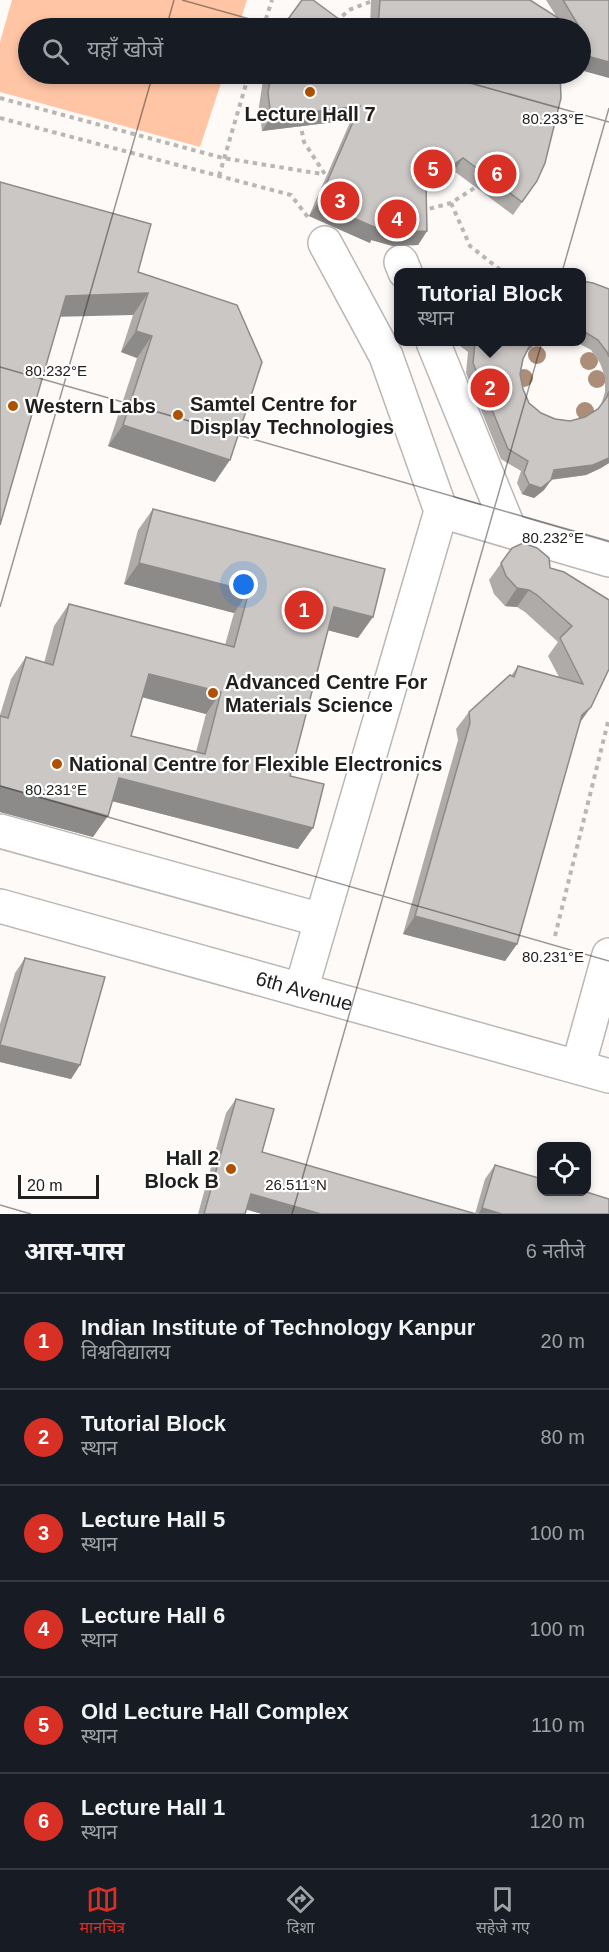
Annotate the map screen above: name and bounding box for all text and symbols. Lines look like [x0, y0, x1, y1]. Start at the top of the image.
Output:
search box [18, 18, 591, 84]
icon: search [39, 35, 72, 68]
text: यहाँ खोजें [87, 37, 163, 62]
marker: Lecture Hall 7 [303, 85, 317, 99]
place label: Lecture Hall 7 [244, 103, 376, 125]
text: 80.233°E [522, 110, 584, 127]
pin: 5 [414, 146, 452, 192]
pin: 6 [478, 152, 516, 196]
pin: 3 [320, 178, 360, 224]
pin: 4 [378, 196, 416, 242]
popup [394, 268, 586, 346]
text: Tutorial Block [417, 281, 563, 306]
text: स्थान [417, 307, 454, 329]
text: 80.232°E [25, 362, 87, 379]
pin: 2 [470, 366, 510, 410]
place label: Samtel Centre for Display Technologies [190, 393, 394, 438]
place label: Western Labs [25, 395, 156, 417]
marker: Western Labs [6, 399, 20, 413]
marker: Samtel Centre for Display Technologies [171, 408, 185, 422]
text: 80.232°E [522, 529, 584, 546]
your location [229, 570, 258, 599]
pin: 1 [284, 588, 324, 632]
place label: Advanced Centre For Materials Science [225, 671, 427, 716]
marker: Advanced Centre For Materials Science [206, 686, 220, 700]
place label: National Centre for Flexible Electronics [69, 753, 442, 775]
marker: National Centre for Flexible Electronics [50, 757, 64, 771]
text: 80.231°E [25, 781, 87, 798]
text: 80.231°E [522, 948, 584, 965]
street label: 6th Avenue [253, 967, 355, 1015]
map controls [537, 1142, 591, 1196]
button: locate [537, 1142, 591, 1196]
place label: Hall 2 Block B [145, 1147, 219, 1192]
marker: Hall 2 Block B [224, 1162, 238, 1176]
scale bar [18, 1172, 99, 1200]
text: 26.511°N [265, 1176, 327, 1193]
text: 20 m [27, 1177, 63, 1194]
text: आस-पास [24, 1236, 124, 1266]
text: 6 नतीजे [526, 1240, 585, 1262]
text: Indian Institute of Technology Kanpur [81, 1315, 475, 1340]
text: 1 [38, 1330, 49, 1352]
text: 20 m [541, 1330, 585, 1352]
text: विश्वविद्यालय [81, 1341, 170, 1363]
text: Tutorial Block [81, 1411, 226, 1436]
text: 2 [38, 1426, 49, 1448]
text: 80 m [541, 1426, 585, 1448]
text: स्थान [81, 1437, 117, 1459]
text: Lecture Hall 5 [81, 1507, 225, 1532]
text: 3 [38, 1522, 49, 1544]
text: 100 m [529, 1522, 585, 1544]
text: स्थान [81, 1533, 117, 1555]
text: Lecture Hall 6 [81, 1603, 225, 1628]
text: 4 [38, 1618, 49, 1640]
text: 100 m [529, 1618, 585, 1640]
text: स्थान [81, 1629, 117, 1651]
text: Old Lecture Hall Complex [81, 1699, 349, 1724]
text: 5 [38, 1714, 49, 1736]
text: 110 m [531, 1714, 585, 1736]
text: स्थान [81, 1725, 117, 1747]
text: Lecture Hall 1 [81, 1795, 225, 1820]
text: 6 [38, 1810, 49, 1832]
text: 120 m [529, 1810, 585, 1832]
text: स्थान [81, 1821, 117, 1843]
tab: मानचित्र [79, 1883, 125, 1940]
tab: दिशा [284, 1883, 317, 1940]
tab: सहेजे गए [476, 1883, 530, 1940]

